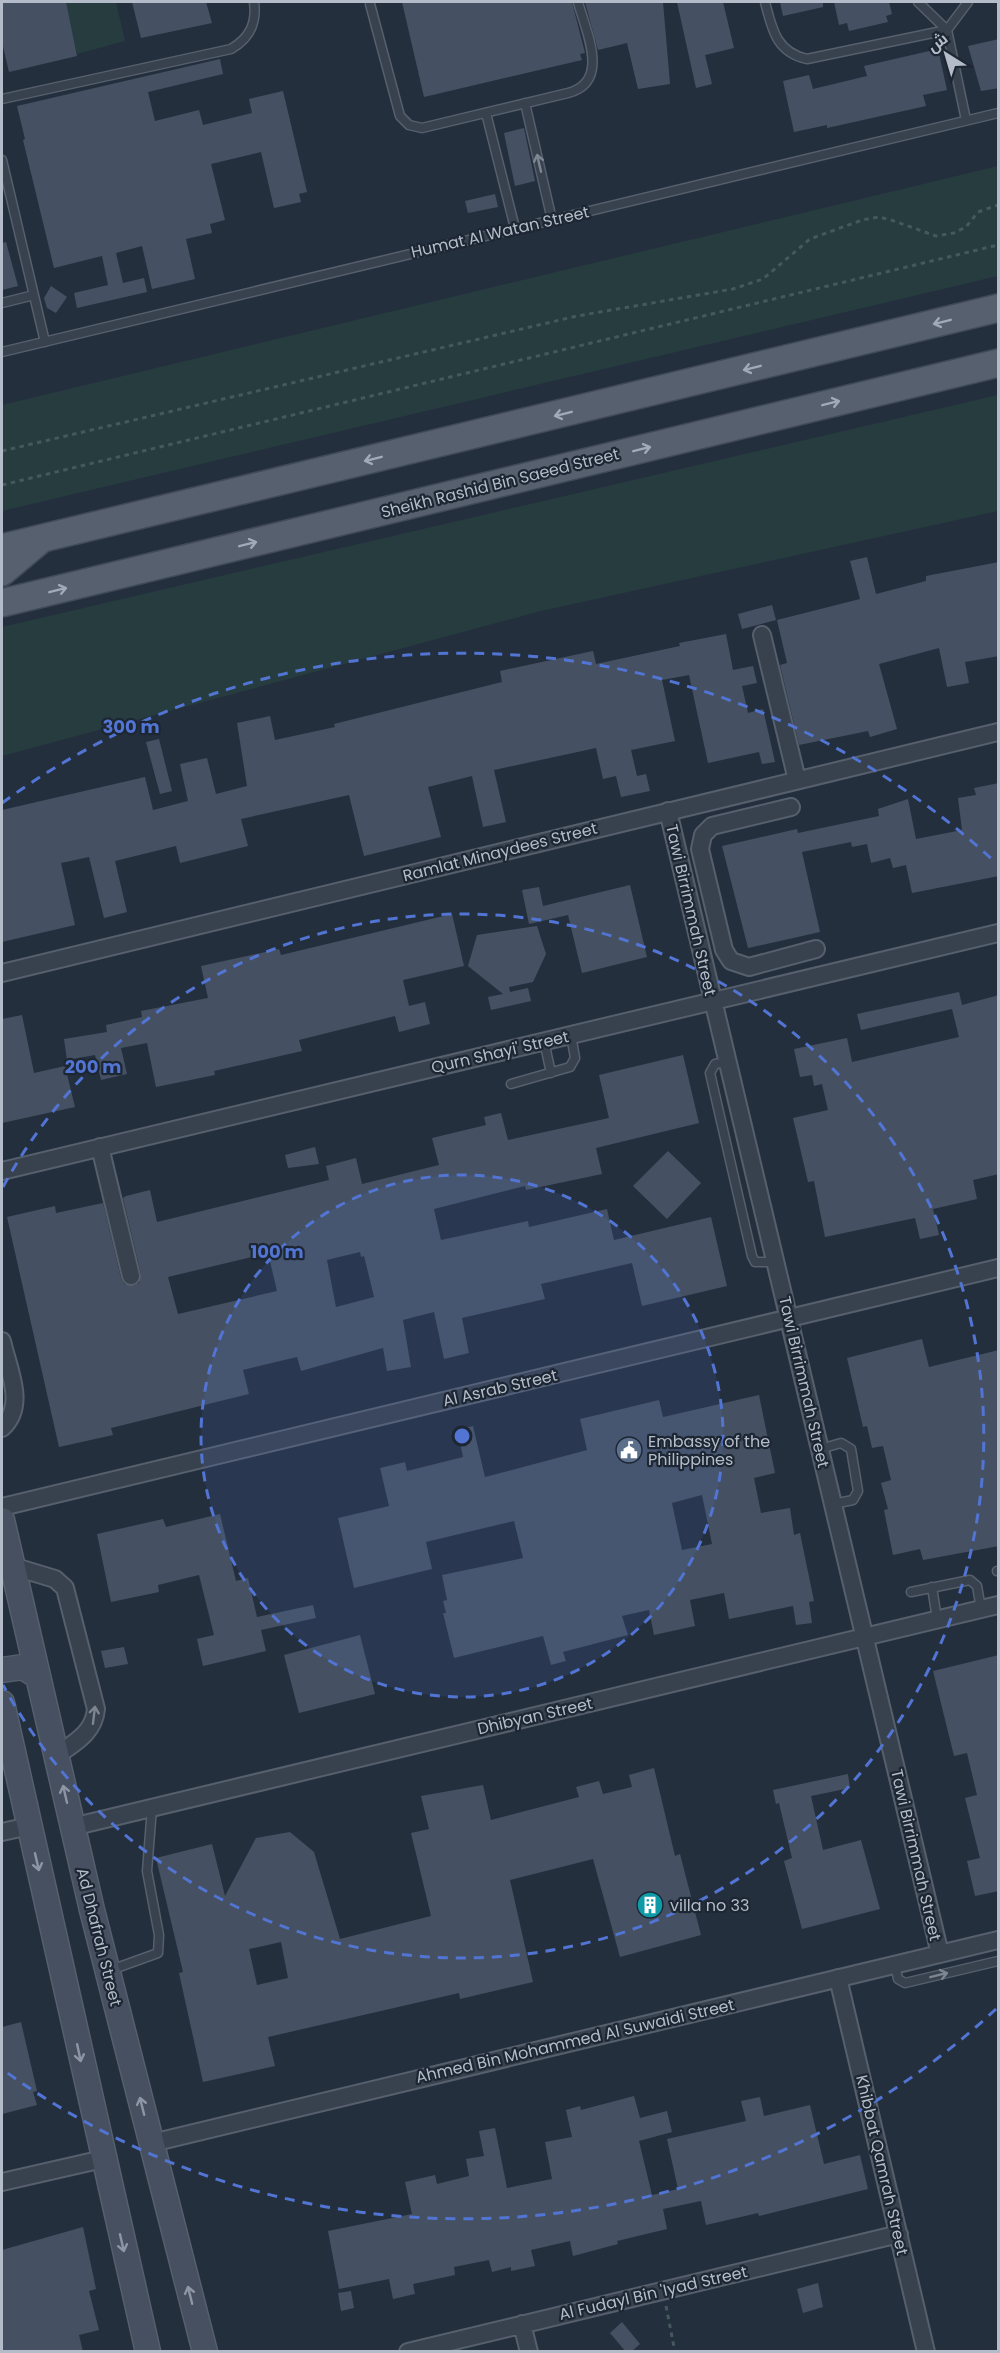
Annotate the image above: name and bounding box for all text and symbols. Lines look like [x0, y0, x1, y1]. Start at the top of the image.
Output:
north arrow [916, 24, 976, 84]
text: ش [922, 27, 952, 58]
one-way arrow [532, 154, 544, 173]
street label: Humat Al Watan Street [409, 200, 591, 264]
one-way arrow [932, 317, 951, 329]
one-way arrow [743, 362, 762, 374]
one-way arrow [821, 397, 840, 409]
one-way arrow [553, 408, 572, 420]
street label: Sheikh Rashid Bin Saeed Street [379, 442, 622, 524]
one-way arrow [632, 443, 651, 455]
one-way arrow [364, 454, 383, 466]
one-way arrow [238, 537, 257, 549]
one-way arrow [49, 583, 68, 595]
text: 300 m [102, 714, 160, 739]
street label: Ramlat Minaydees Street [400, 817, 600, 887]
street label: Tawi Birrimmah Street [660, 822, 722, 998]
street label: Qurn Shayi' Street [429, 1025, 571, 1079]
text: 200 m [65, 1054, 121, 1079]
text: 100 m [250, 1239, 304, 1264]
street label: Tawi Birrimmah Street [773, 1294, 835, 1470]
street label: Al Asrab Street [440, 1364, 560, 1412]
centre of rings [452, 1426, 472, 1446]
place label: Embassy of the Philippines [648, 1430, 770, 1471]
public building icon: Embassy of the Philippines [614, 1435, 644, 1465]
street label: Dhibyan Street [475, 1692, 595, 1740]
one-way arrow [88, 1706, 99, 1725]
street label: Tawi Birrimmah Street [885, 1767, 947, 1943]
one-way arrow [58, 1785, 70, 1804]
one-way arrow [32, 1852, 43, 1872]
street label: Ad Dhafrah Street [71, 1865, 127, 2009]
building icon: villa no 33 [635, 1890, 665, 1920]
place label: villa no 33 [670, 1894, 749, 1917]
one-way arrow [929, 1969, 949, 1980]
street label: Ahmed Bin Mohammed Al Suwaidi Street [413, 1993, 737, 2089]
one-way arrow [74, 2043, 85, 2062]
street label: Khibbat Qamrah Street [850, 2073, 914, 2258]
one-way arrow [136, 2097, 148, 2116]
one-way arrow [117, 2233, 129, 2252]
street label: Al Fudayl Bin 'Iyad Street [557, 2260, 750, 2326]
one-way arrow [184, 2286, 196, 2305]

